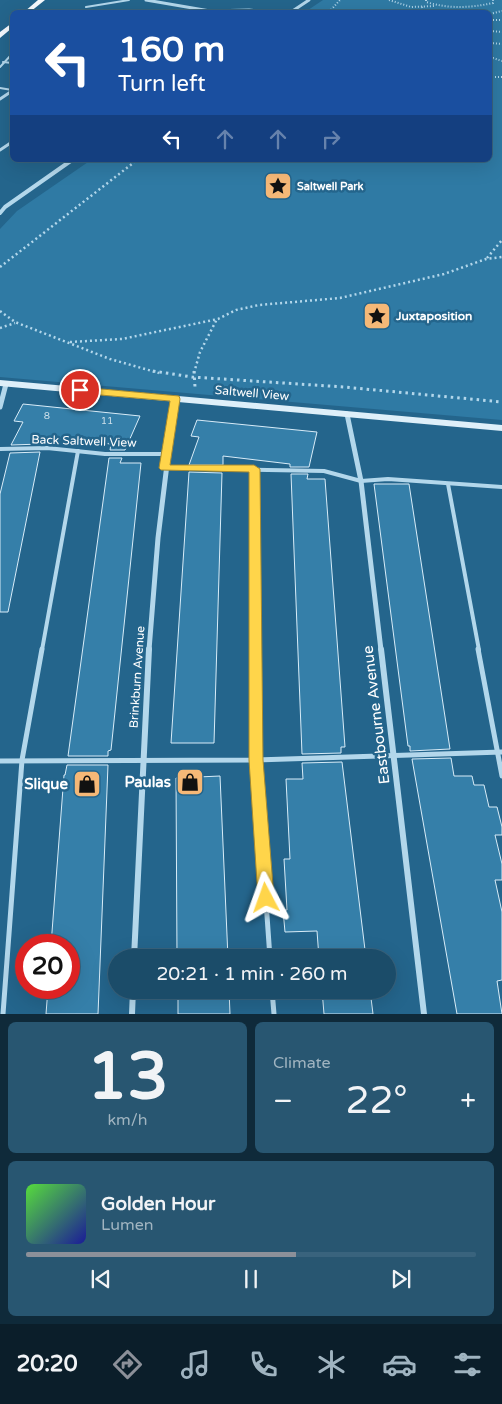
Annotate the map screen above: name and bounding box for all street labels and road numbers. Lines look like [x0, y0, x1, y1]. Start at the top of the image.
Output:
street label: Saltwell View [214, 383, 290, 403]
street label: Back Saltwell View [31, 432, 137, 450]
street label: Brinkburn Avenue [126, 625, 148, 729]
street label: Eastbourne Avenue [359, 645, 393, 785]

